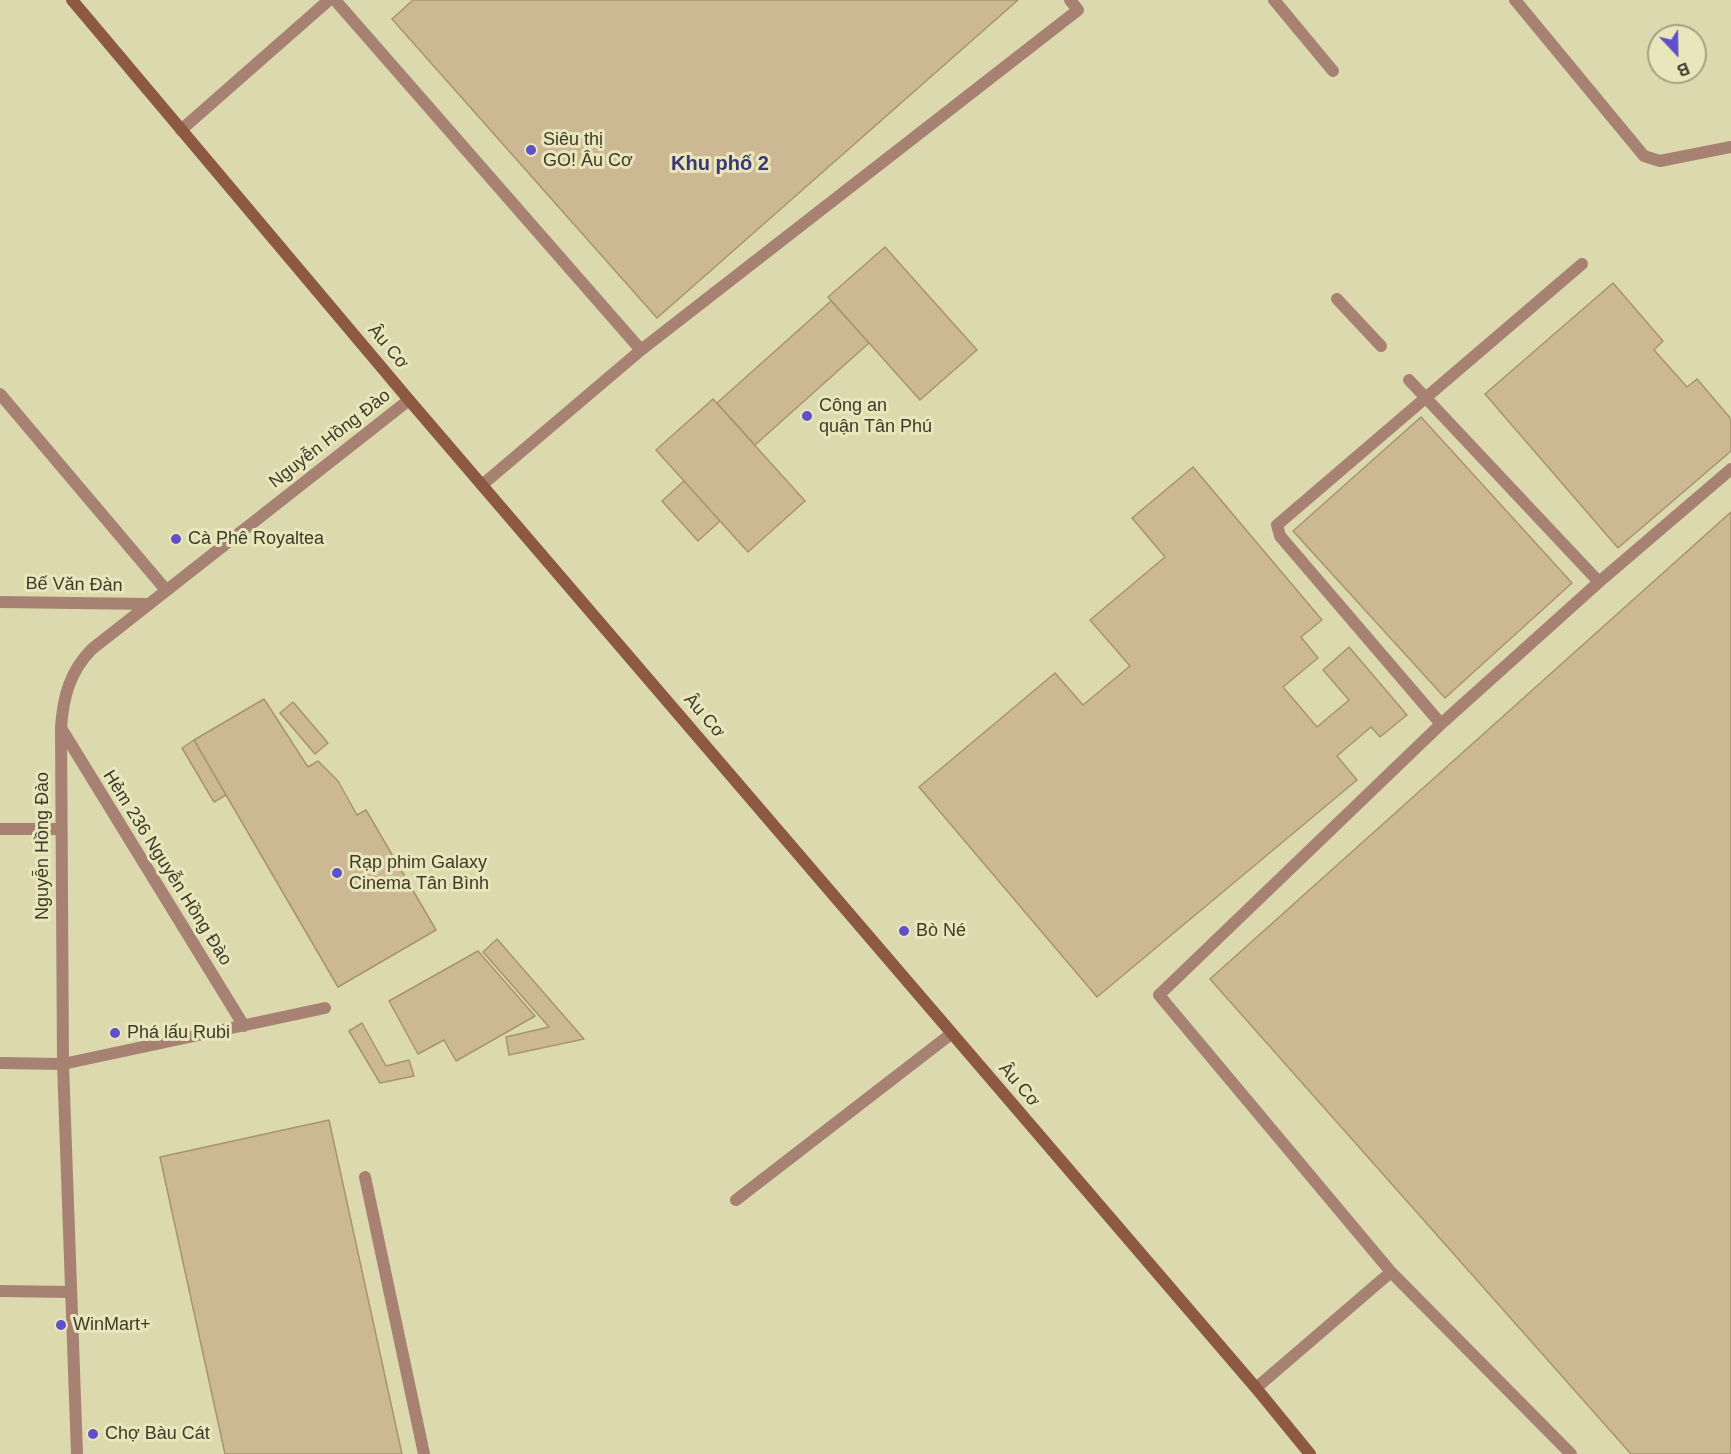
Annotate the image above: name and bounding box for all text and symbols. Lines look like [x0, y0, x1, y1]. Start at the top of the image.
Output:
north arrow [1647, 24, 1707, 84]
text: B [1675, 59, 1692, 79]
place label: Siêu thị GO! Âu Cơ [543, 129, 633, 172]
marker: Siêu thị GO! Âu Cơ [524, 143, 538, 157]
district label: Khu phố 2 [671, 152, 769, 176]
street label: Âu Cơ [363, 320, 413, 374]
street label: Nguyễn Hồng Đào [265, 385, 395, 493]
place label: Công an quận Tân Phú [819, 395, 932, 438]
marker: Công an quận Tân Phú [800, 409, 814, 423]
place label: Cà Phê Royaltea [188, 528, 324, 550]
marker: Cà Phê Royaltea [169, 532, 183, 546]
street label: Bế Văn Đàn [25, 573, 123, 597]
street label: Âu Cơ [679, 689, 729, 743]
street label: Hẻm 236 Nguyễn Hồng Đào [98, 766, 236, 970]
street label: Nguyễn Hồng Đào [32, 772, 54, 920]
place label: Rạp phim Galaxy Cinema Tân Bình [349, 852, 489, 894]
marker: Rạp phim Galaxy Cinema Tân Bình [330, 866, 344, 880]
place label: Bò Né [916, 920, 966, 942]
marker: Bò Né [897, 924, 911, 938]
place label: Phá lấu Rubi [127, 1022, 230, 1044]
marker: Phá lấu Rubi [108, 1026, 122, 1040]
street label: Âu Cơ [994, 1058, 1044, 1112]
place label: WinMart+ [73, 1314, 151, 1336]
marker: WinMart+ [54, 1318, 68, 1332]
place label: Chợ Bàu Cát [105, 1423, 210, 1445]
marker: Chợ Bàu Cát [86, 1427, 100, 1441]

